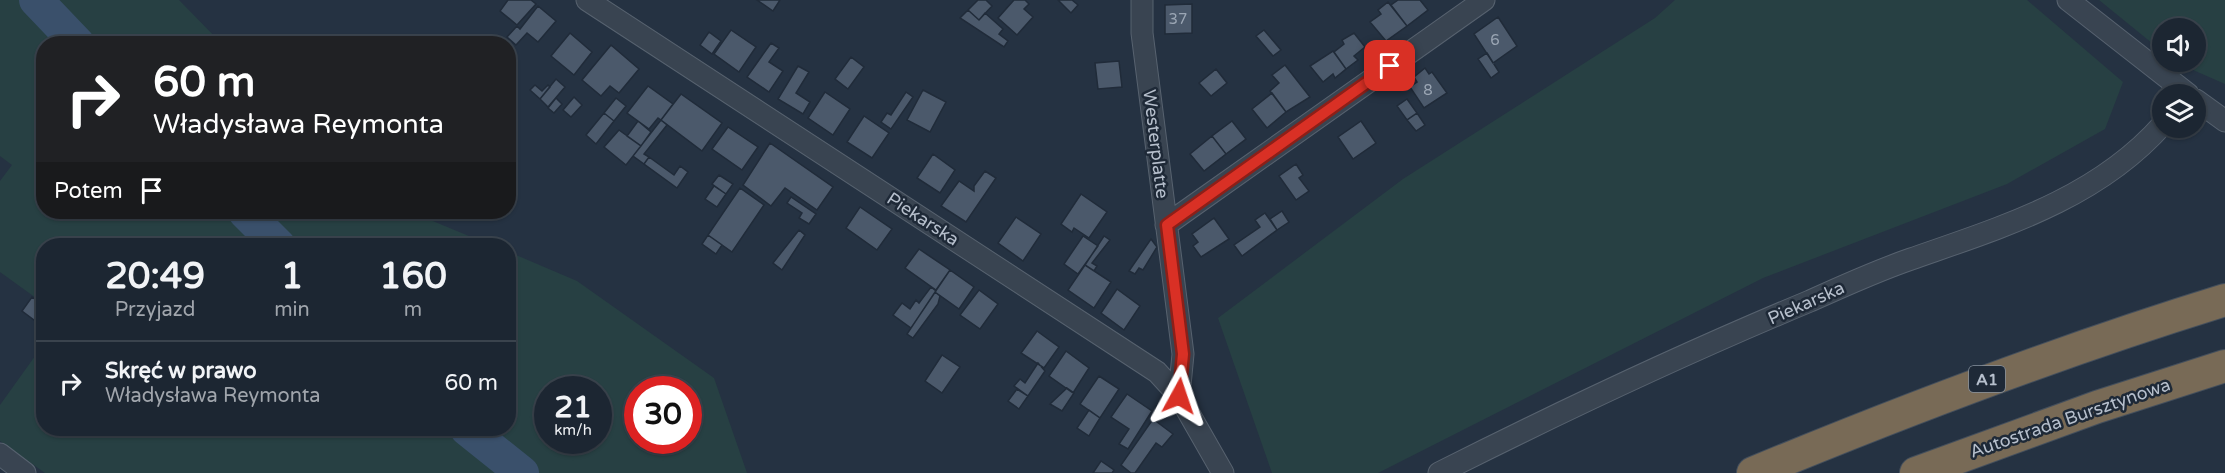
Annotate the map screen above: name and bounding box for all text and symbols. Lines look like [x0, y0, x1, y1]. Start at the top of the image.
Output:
house number: 37 [1169, 10, 1187, 28]
map controls [2152, 18, 2206, 138]
button: sound [2152, 18, 2206, 72]
house number: 6 [1490, 31, 1500, 49]
pin [1364, 40, 1415, 91]
icon: arrive [1373, 49, 1406, 82]
text: 60 m [153, 57, 255, 108]
icon: right [54, 60, 132, 138]
house number: 8 [1423, 81, 1433, 99]
button: layers [2152, 84, 2206, 138]
street label: Westerplatte [1138, 88, 1174, 200]
text: Władysława Reymonta [153, 108, 444, 141]
icon: arrive [135, 174, 168, 207]
text: Potem [54, 178, 123, 204]
street label: Piekarska [883, 188, 963, 250]
text: 20:49 [105, 255, 205, 298]
text: 1 [281, 255, 303, 298]
text: 160 [379, 255, 447, 298]
street label: Piekarska [1764, 276, 1848, 330]
text: Przyjazd [115, 298, 195, 322]
text: min [274, 298, 310, 322]
text: m [404, 298, 422, 322]
text: Skręć w prawo [105, 358, 257, 384]
position arrow [1147, 364, 1211, 428]
road number: A1 [1969, 366, 2005, 392]
icon: right [54, 367, 87, 400]
text: 60 m [444, 370, 498, 396]
street label: Autostrada Bursztynowa [1967, 373, 2173, 463]
speed limit sign: 30 [624, 376, 702, 454]
text: Władysława Reymonta [105, 384, 321, 408]
text: 21 [554, 389, 592, 426]
text: km/h [554, 421, 592, 439]

